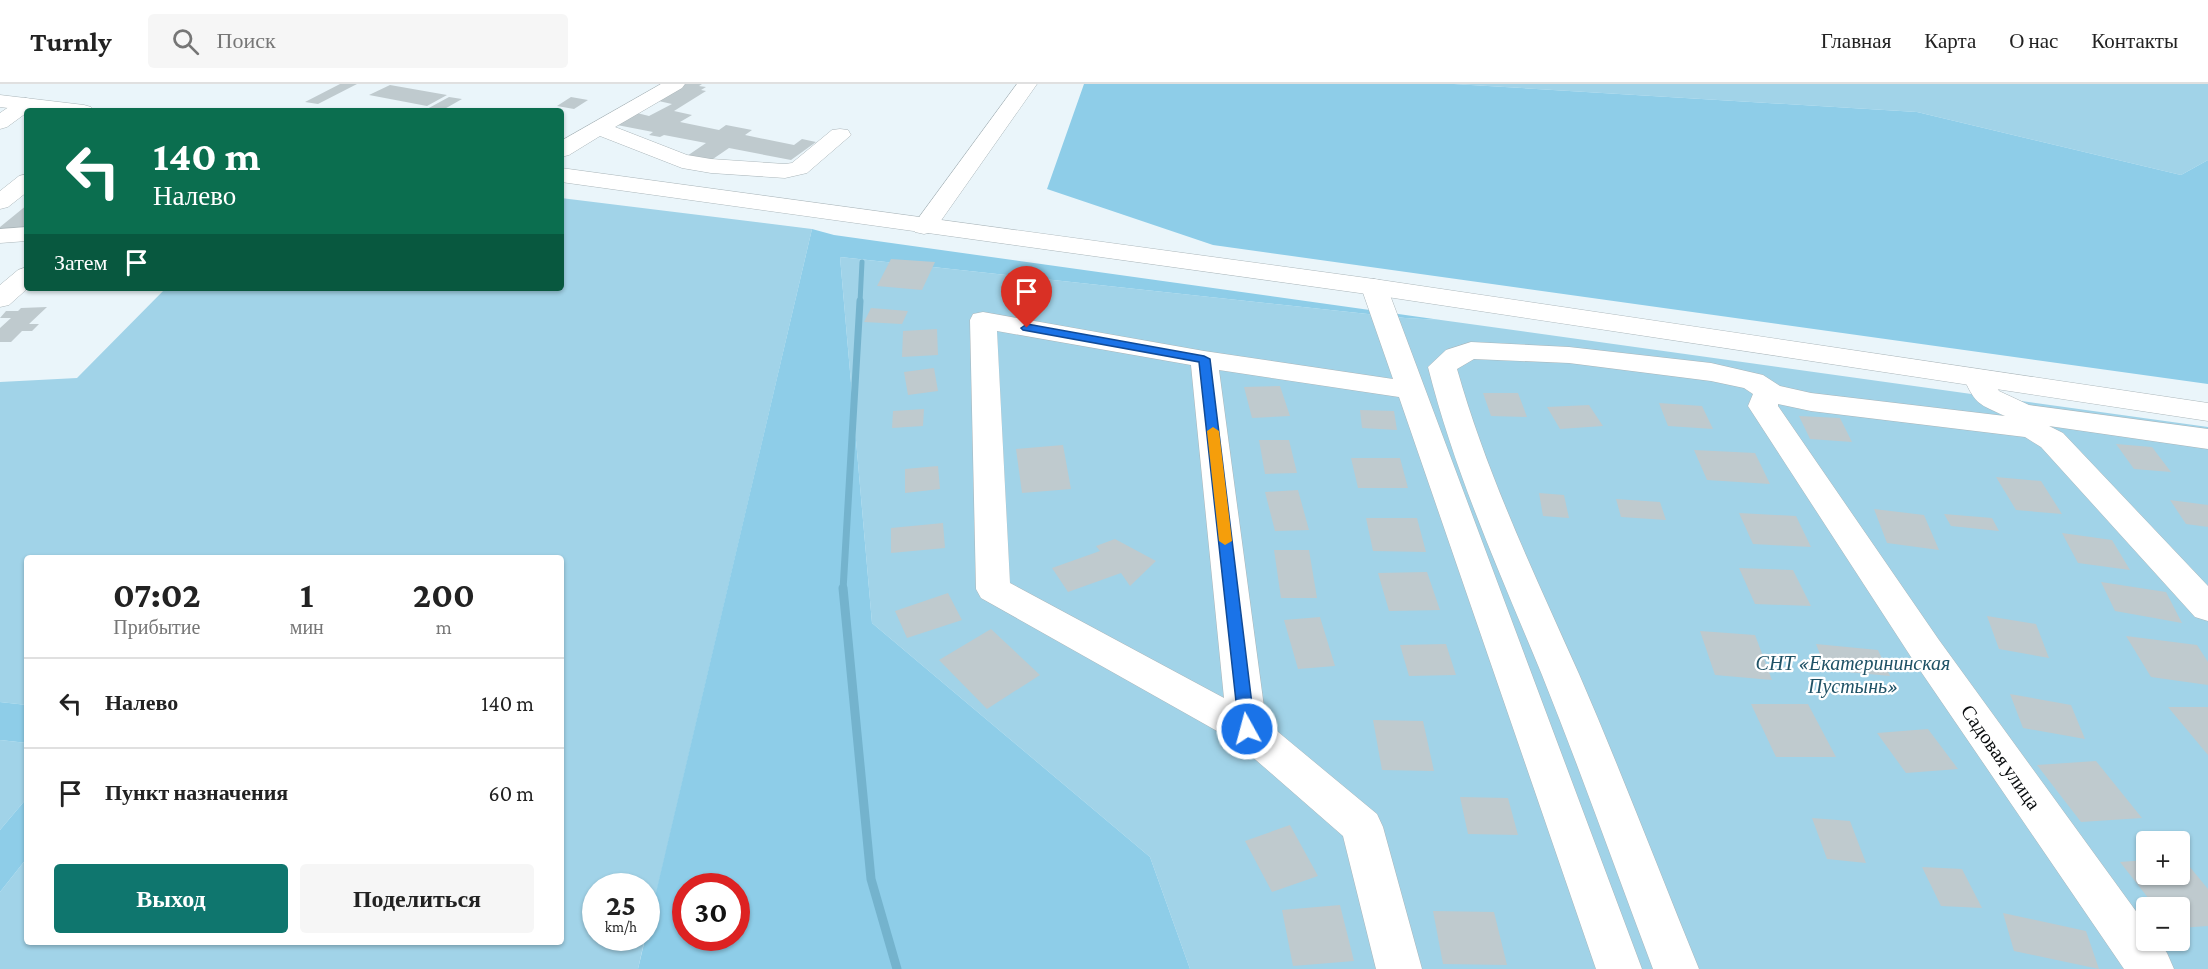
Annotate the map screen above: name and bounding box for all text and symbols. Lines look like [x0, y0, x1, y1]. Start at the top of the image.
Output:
search box [148, 14, 568, 68]
icon: search [169, 25, 202, 58]
text: Turnly [30, 26, 112, 57]
text: Поиск [217, 28, 276, 53]
text: Главная [1821, 29, 1891, 53]
text: Карта [1924, 29, 1976, 53]
text: О нас [2009, 29, 2058, 53]
text: Контакты [2091, 29, 2178, 53]
icon: left [54, 132, 132, 210]
text: 140 m [153, 132, 261, 179]
text: Налево [153, 181, 236, 211]
icon: arrive [120, 246, 153, 279]
text: Затем [54, 250, 108, 275]
pin [1001, 266, 1052, 328]
icon: arrive [1010, 275, 1043, 308]
text: 07:02 [113, 575, 201, 615]
text: 1 [300, 575, 313, 615]
text: 200 [413, 575, 475, 615]
text: Прибытие [113, 616, 200, 638]
text: мин [290, 616, 324, 638]
text: m [436, 616, 452, 638]
park label: СНТ «Екатерининская Пустынь» [1756, 652, 1950, 698]
icon: left [54, 687, 87, 720]
text: Налево [105, 690, 178, 715]
text: 140 m [481, 691, 534, 716]
position arrow [1215, 697, 1279, 761]
street label: Садовая улица [1956, 700, 2045, 814]
icon: arrive [54, 777, 87, 810]
text: Пункт назначения [105, 780, 288, 805]
text: 60 m [489, 781, 534, 806]
map controls [2136, 831, 2190, 951]
button: + [2136, 831, 2190, 885]
button: Выход [54, 864, 288, 933]
button: Поделиться [300, 864, 534, 933]
speed limit sign: 30 [672, 873, 750, 951]
text: 25 [606, 888, 636, 921]
button: − [2136, 897, 2190, 951]
text: km/h [605, 919, 637, 935]

